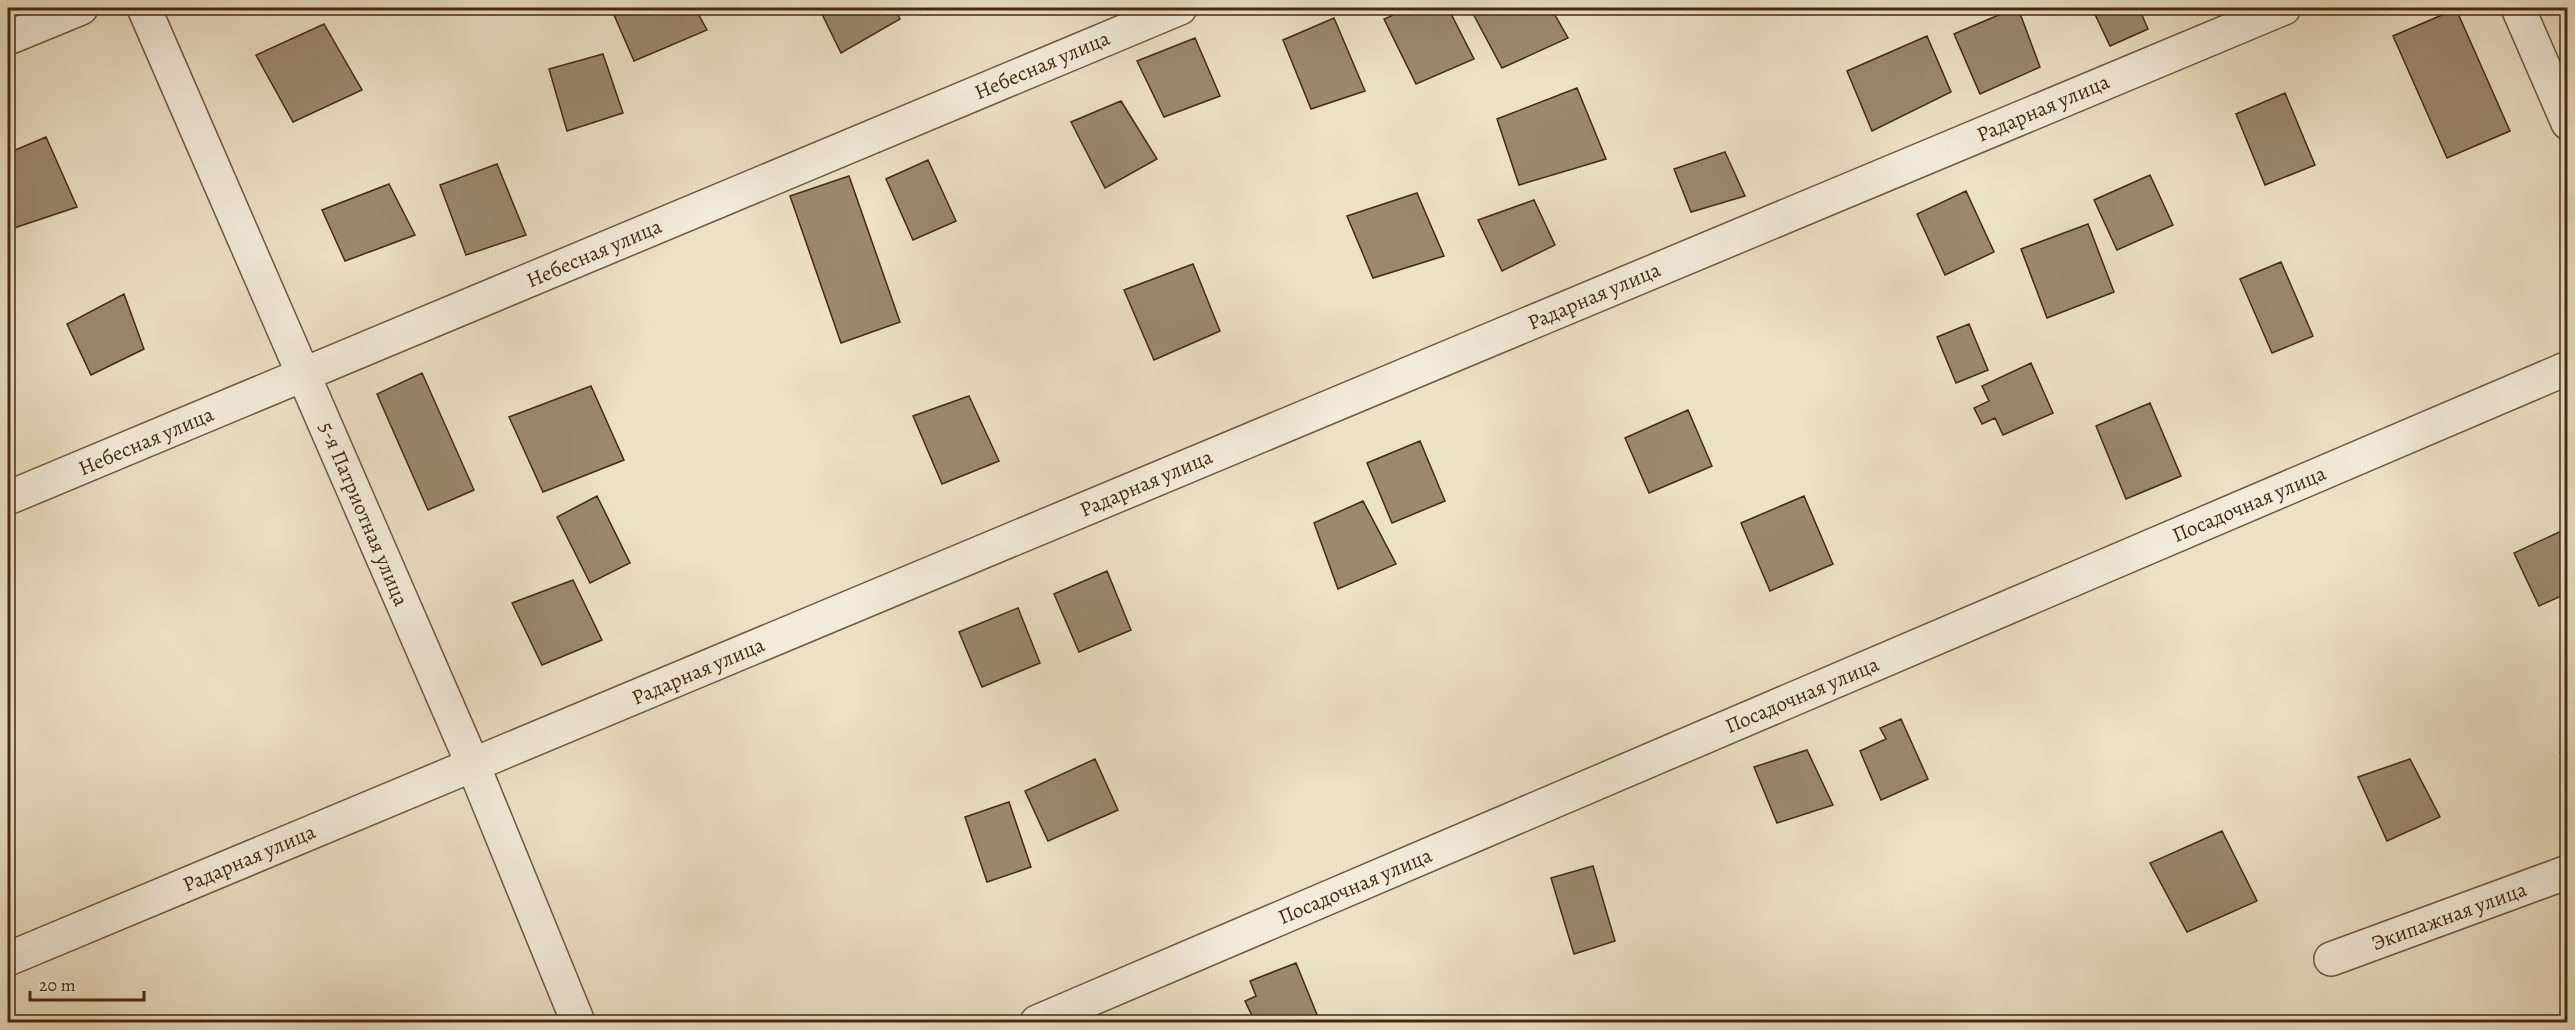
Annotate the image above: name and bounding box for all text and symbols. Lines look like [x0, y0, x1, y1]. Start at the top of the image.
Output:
street label: Небесная улица [970, 24, 1114, 106]
street label: Радарная улица [1972, 67, 2114, 149]
street label: Небесная улица [522, 212, 666, 294]
street label: Радарная улица [1523, 255, 1665, 337]
street label: Небесная улица [74, 400, 218, 482]
street label: 5-я Патриотная улица [313, 418, 416, 611]
street label: Радарная улица [1075, 442, 1217, 524]
street label: Посадочная улица [2168, 459, 2330, 549]
street label: Радарная улица [627, 630, 769, 712]
street label: Посадочная улица [1721, 650, 1883, 740]
street label: Радарная улица [178, 817, 320, 899]
street label: Посадочная улица [1274, 841, 1436, 931]
street label: Экипажная улица [2367, 875, 2531, 957]
scale bar [30, 964, 144, 1002]
text: 20 m [39, 973, 76, 997]

